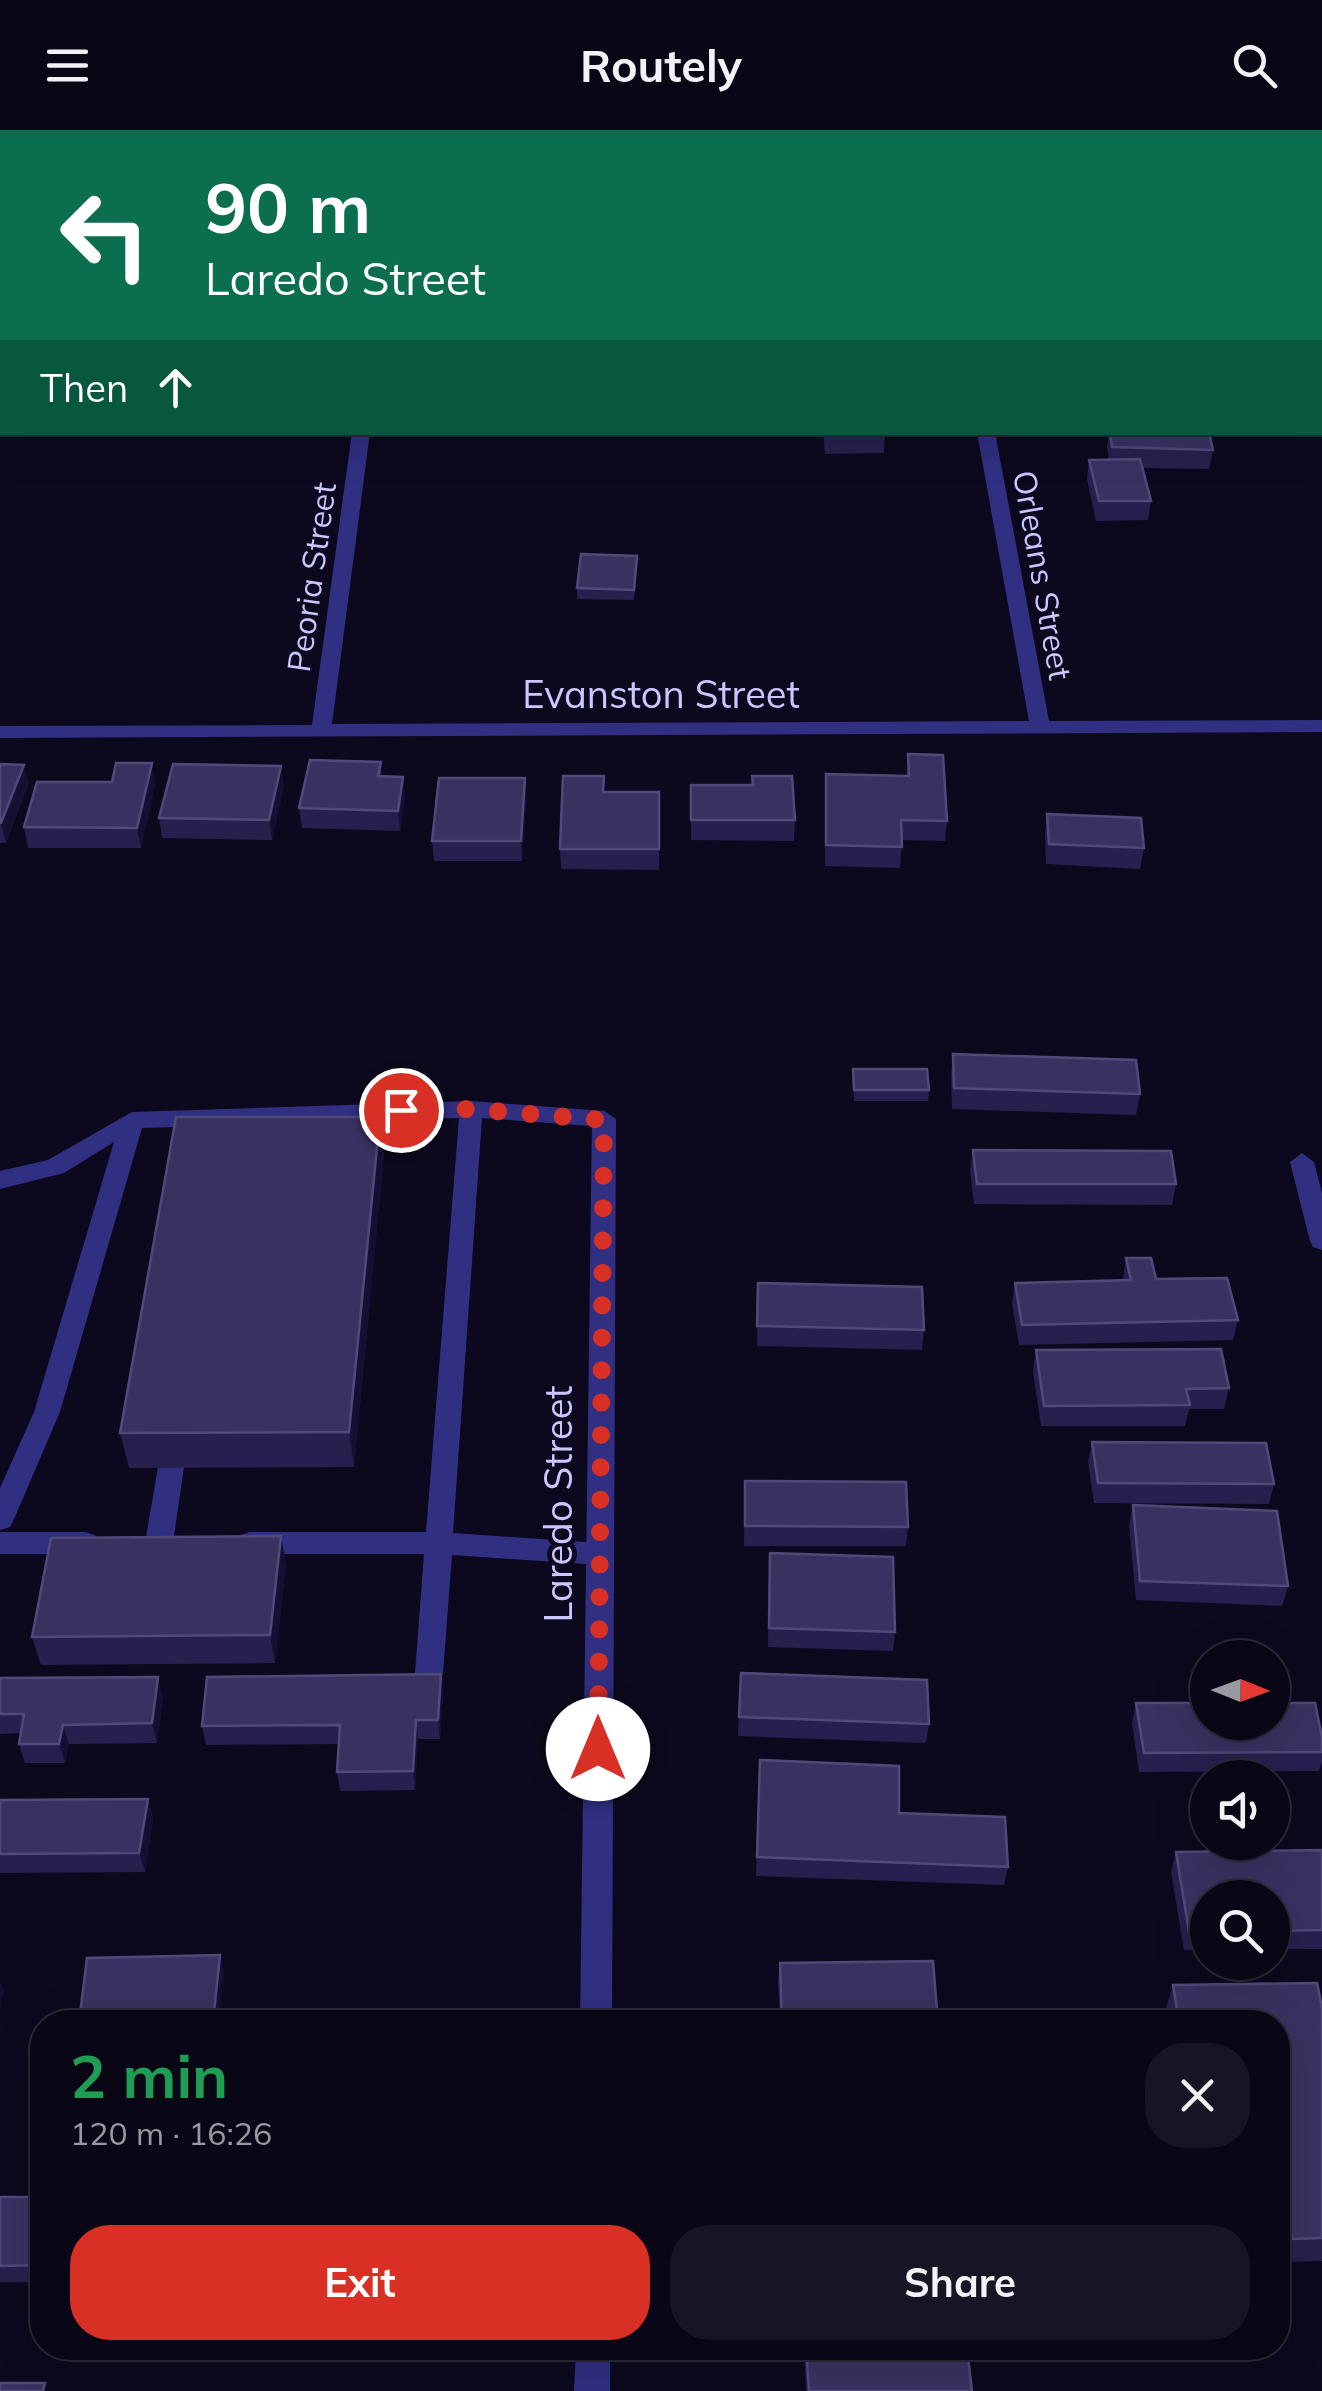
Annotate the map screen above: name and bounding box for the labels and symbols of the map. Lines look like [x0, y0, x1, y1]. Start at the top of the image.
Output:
street label: Orleans Street [1005, 467, 1081, 683]
street label: Peoria Street [278, 480, 344, 674]
street label: Evanston Street [522, 670, 800, 718]
pin [359, 1068, 444, 1153]
street label: Laredo Street [534, 1385, 582, 1623]
north arrow [1190, 1640, 1290, 1740]
position arrow [546, 1697, 650, 1801]

